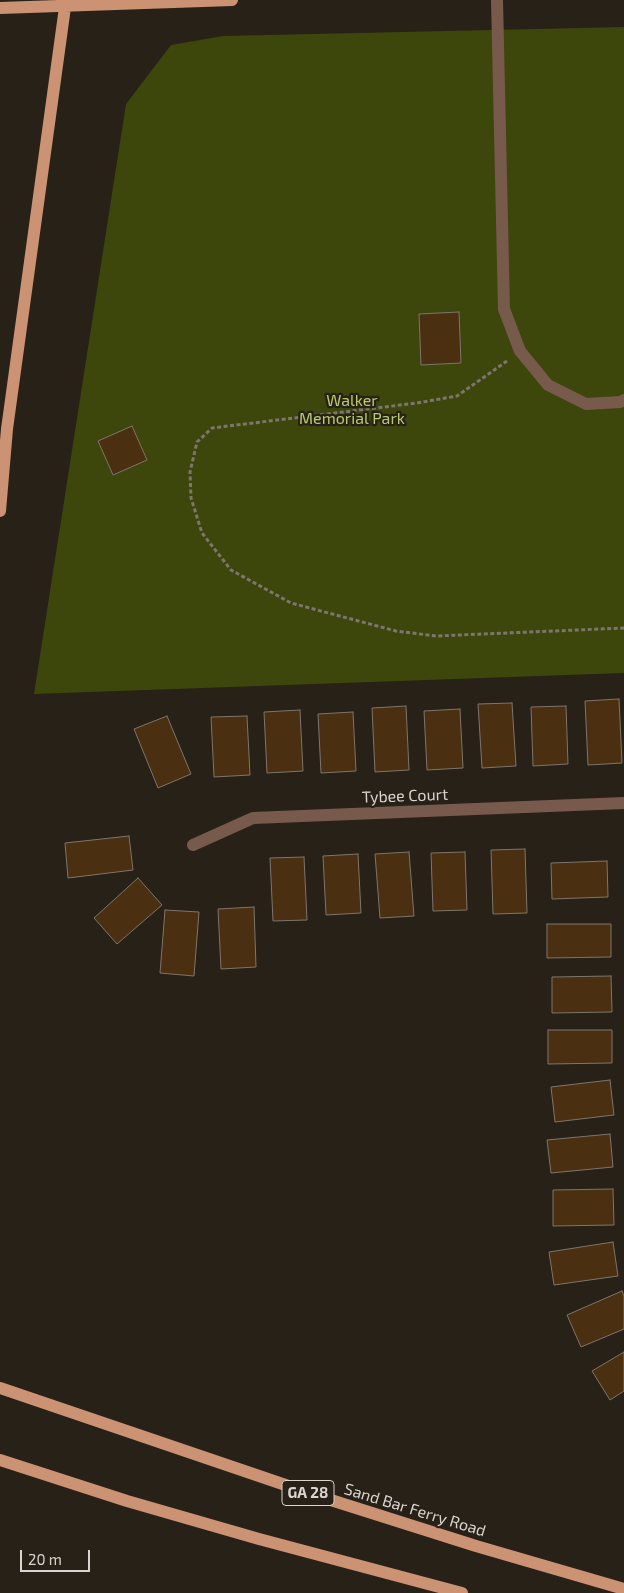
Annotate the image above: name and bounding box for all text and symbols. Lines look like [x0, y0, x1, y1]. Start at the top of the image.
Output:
park label: Walker Memorial Park [299, 391, 405, 429]
street label: Tybee Court [362, 785, 448, 807]
street label: Sand Bar Ferry Road [342, 1479, 488, 1541]
road number: GA 28 [282, 1480, 334, 1506]
scale bar [22, 1540, 92, 1572]
text: 20 m [28, 1550, 62, 1568]

